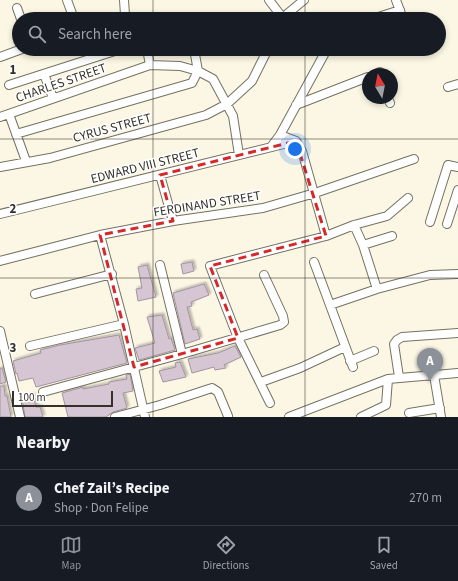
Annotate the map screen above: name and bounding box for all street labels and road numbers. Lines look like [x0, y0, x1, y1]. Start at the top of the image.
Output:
street label: CHARLES STREET [13, 59, 109, 107]
street label: CYRUS STREET [71, 109, 153, 147]
street label: EDWARD VIII STREET [89, 144, 201, 188]
street label: FERDINAND STREET [152, 187, 262, 221]

